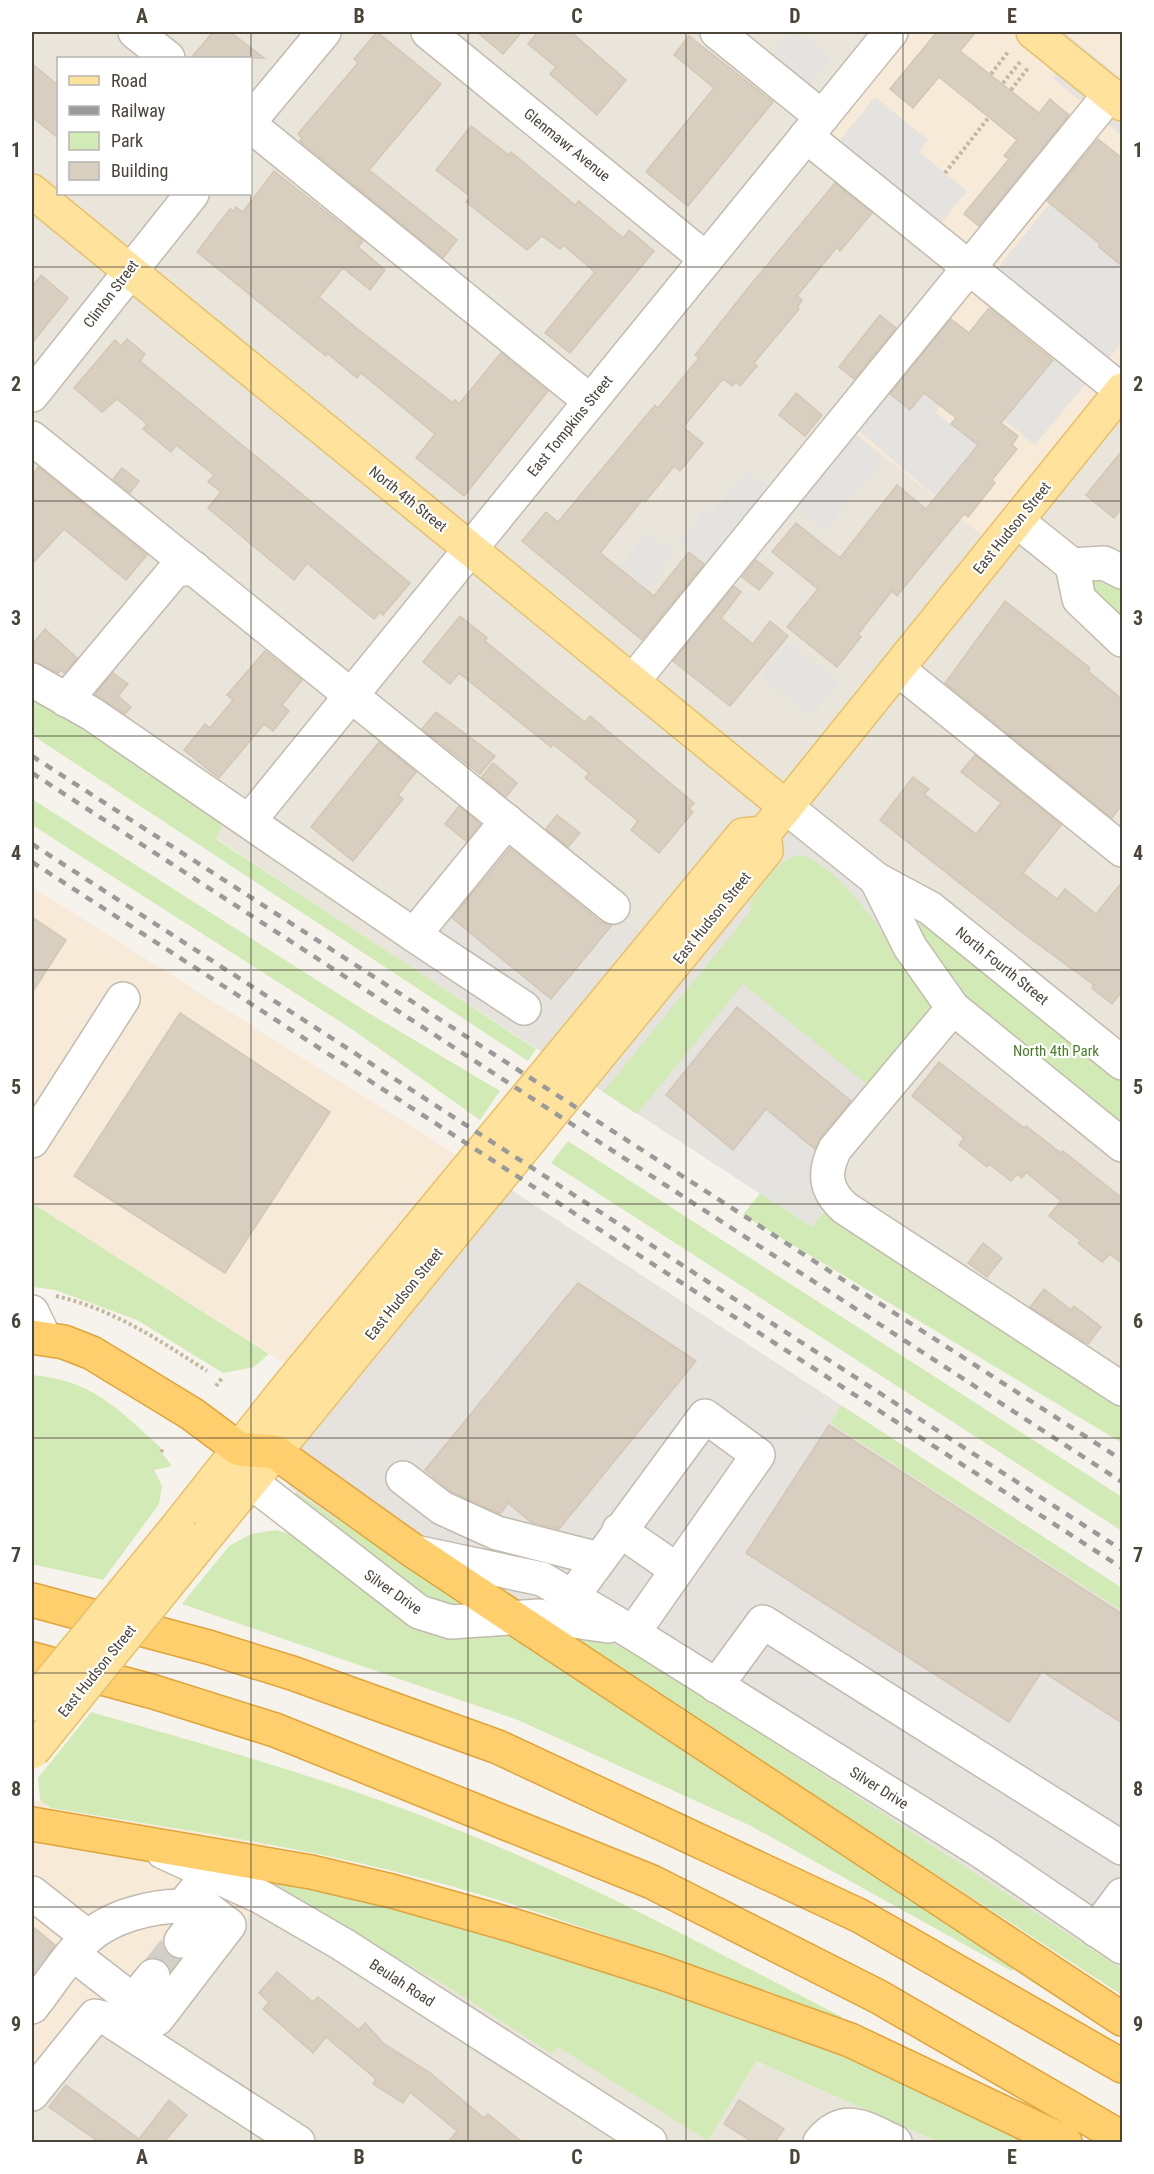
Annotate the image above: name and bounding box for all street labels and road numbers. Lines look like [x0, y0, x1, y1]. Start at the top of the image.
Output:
street label: Glenmawr Avenue [520, 105, 614, 185]
street label: Clinton Street [80, 257, 142, 331]
street label: East Tompkins Street [524, 372, 616, 480]
street label: North 4th Street [366, 462, 450, 536]
street label: East Hudson Street [969, 478, 1055, 578]
street label: East Hudson Street [669, 868, 755, 968]
street label: North Fourth Street [952, 923, 1052, 1009]
street label: East Hudson Street [361, 1244, 447, 1344]
street label: Silver Drive [361, 1566, 425, 1618]
street label: East Hudson Street [54, 1621, 140, 1721]
street label: Silver Drive [846, 1763, 912, 1813]
street label: Beulah Road [366, 1955, 438, 2011]

